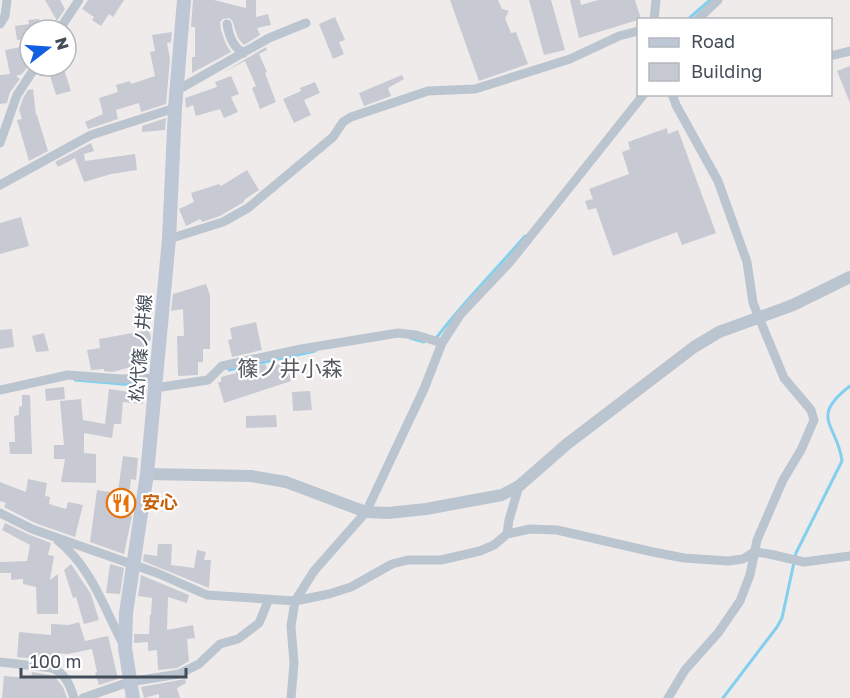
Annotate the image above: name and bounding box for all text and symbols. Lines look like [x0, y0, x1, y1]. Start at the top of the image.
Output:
north arrow [18, 18, 78, 78]
legend [637, 18, 832, 96]
text: Road [691, 30, 735, 52]
text: N [51, 35, 74, 52]
text: Building [691, 60, 762, 82]
street label: 松代篠ノ井線 [124, 293, 156, 403]
district label: 篠ノ井小森 [238, 355, 343, 381]
restaurant icon: 安心 [105, 487, 137, 519]
place label: 安心 [142, 491, 178, 513]
scale bar [21, 641, 186, 679]
text: 100 m [30, 650, 81, 672]

